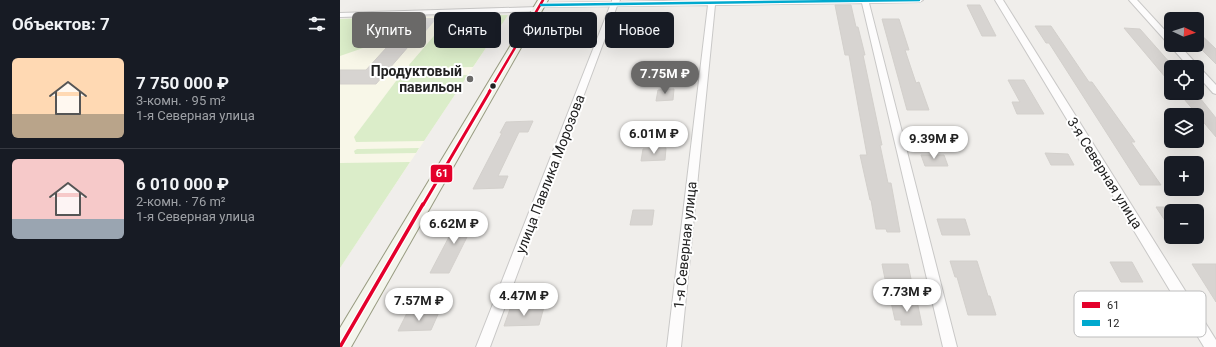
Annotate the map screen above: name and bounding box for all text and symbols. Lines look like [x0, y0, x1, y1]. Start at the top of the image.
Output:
chip: Купить [352, 12, 426, 48]
chip: Снять [434, 12, 501, 48]
chip: Фильтры [509, 12, 597, 48]
chip: Новое [605, 12, 674, 48]
north arrow [1164, 12, 1204, 52]
map controls [1164, 12, 1204, 244]
icon: filters [306, 13, 328, 35]
text: Объектов: 7 [12, 14, 110, 34]
button: locate [1164, 60, 1204, 100]
pin: 7.75M ₽ [628, 61, 702, 95]
place label: Продуктовый павильон [371, 63, 462, 95]
text: 7.75M ₽ [640, 66, 690, 81]
text: 7 750 000 ₽ [136, 73, 229, 93]
icon: home [44, 74, 92, 122]
marker: Продуктовый павильон [465, 74, 475, 84]
unlabelled marker [488, 81, 498, 91]
street label: улица Павлика Морозова [512, 92, 588, 256]
text: 3-комн. · 95 m² [136, 93, 226, 108]
text: 1-я Северная улица [136, 108, 255, 123]
button: layers [1164, 108, 1204, 148]
street label: 3-я Северная улица [1064, 114, 1146, 232]
pin: 6.01M ₽ [617, 121, 691, 155]
text: 6.01M ₽ [629, 126, 679, 141]
pin: 9.39M ₽ [897, 126, 971, 160]
text: 9.39M ₽ [909, 131, 959, 146]
button: + [1164, 156, 1204, 196]
line badge: 61 [430, 164, 453, 183]
text: 61 [436, 167, 448, 180]
text: 6 010 000 ₽ [136, 174, 229, 194]
icon: home [44, 175, 92, 223]
street label: 1-я Северная улица [670, 181, 700, 309]
text: 2-комн. · 76 m² [136, 194, 226, 209]
button: − [1164, 204, 1204, 244]
text: 1-я Северная улица [136, 209, 255, 224]
pin: 6.62M ₽ [417, 211, 491, 245]
text: 6.62M ₽ [429, 216, 479, 231]
pin: 7.73M ₽ [870, 279, 944, 313]
pin: 4.47M ₽ [487, 283, 561, 317]
text: 7.73M ₽ [882, 284, 932, 299]
pin: 7.57M ₽ [382, 288, 456, 322]
text: 4.47M ₽ [499, 288, 549, 303]
legend [1074, 291, 1206, 337]
text: 7.57M ₽ [394, 293, 444, 308]
text: 61 [1107, 299, 1119, 312]
text: 12 [1107, 317, 1119, 330]

